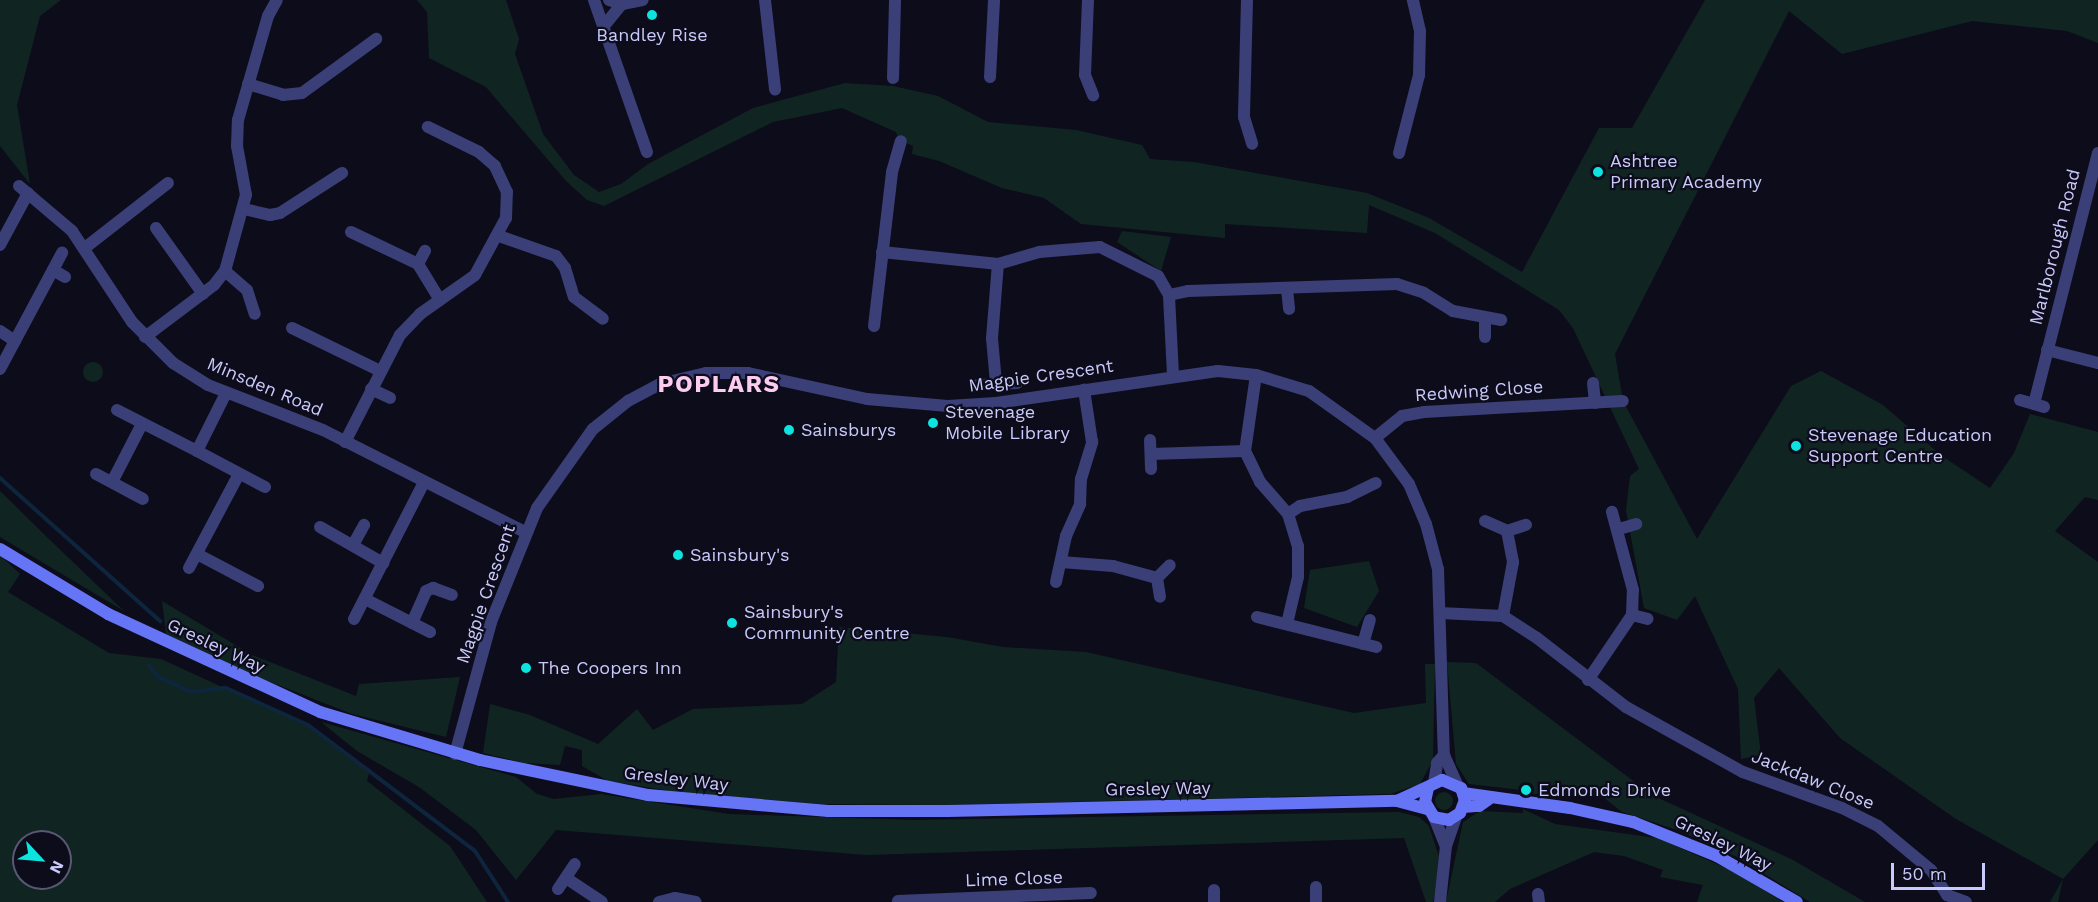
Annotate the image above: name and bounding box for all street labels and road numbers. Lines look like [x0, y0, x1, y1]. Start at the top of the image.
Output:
street label: Marlborough Road [2025, 167, 2085, 327]
street label: Minsden Road [204, 353, 326, 421]
street label: Magpie Crescent [967, 355, 1115, 397]
street label: Redwing Close [1414, 376, 1544, 406]
street label: Magpie Crescent [452, 521, 520, 667]
street label: Gresley Way [163, 614, 269, 678]
street label: Jackdaw Close [1748, 745, 1878, 815]
street label: Gresley Way [622, 762, 730, 796]
street label: Gresley Way [1105, 777, 1211, 801]
street label: Gresley Way [1670, 810, 1776, 876]
street label: Lime Close [965, 867, 1063, 891]

